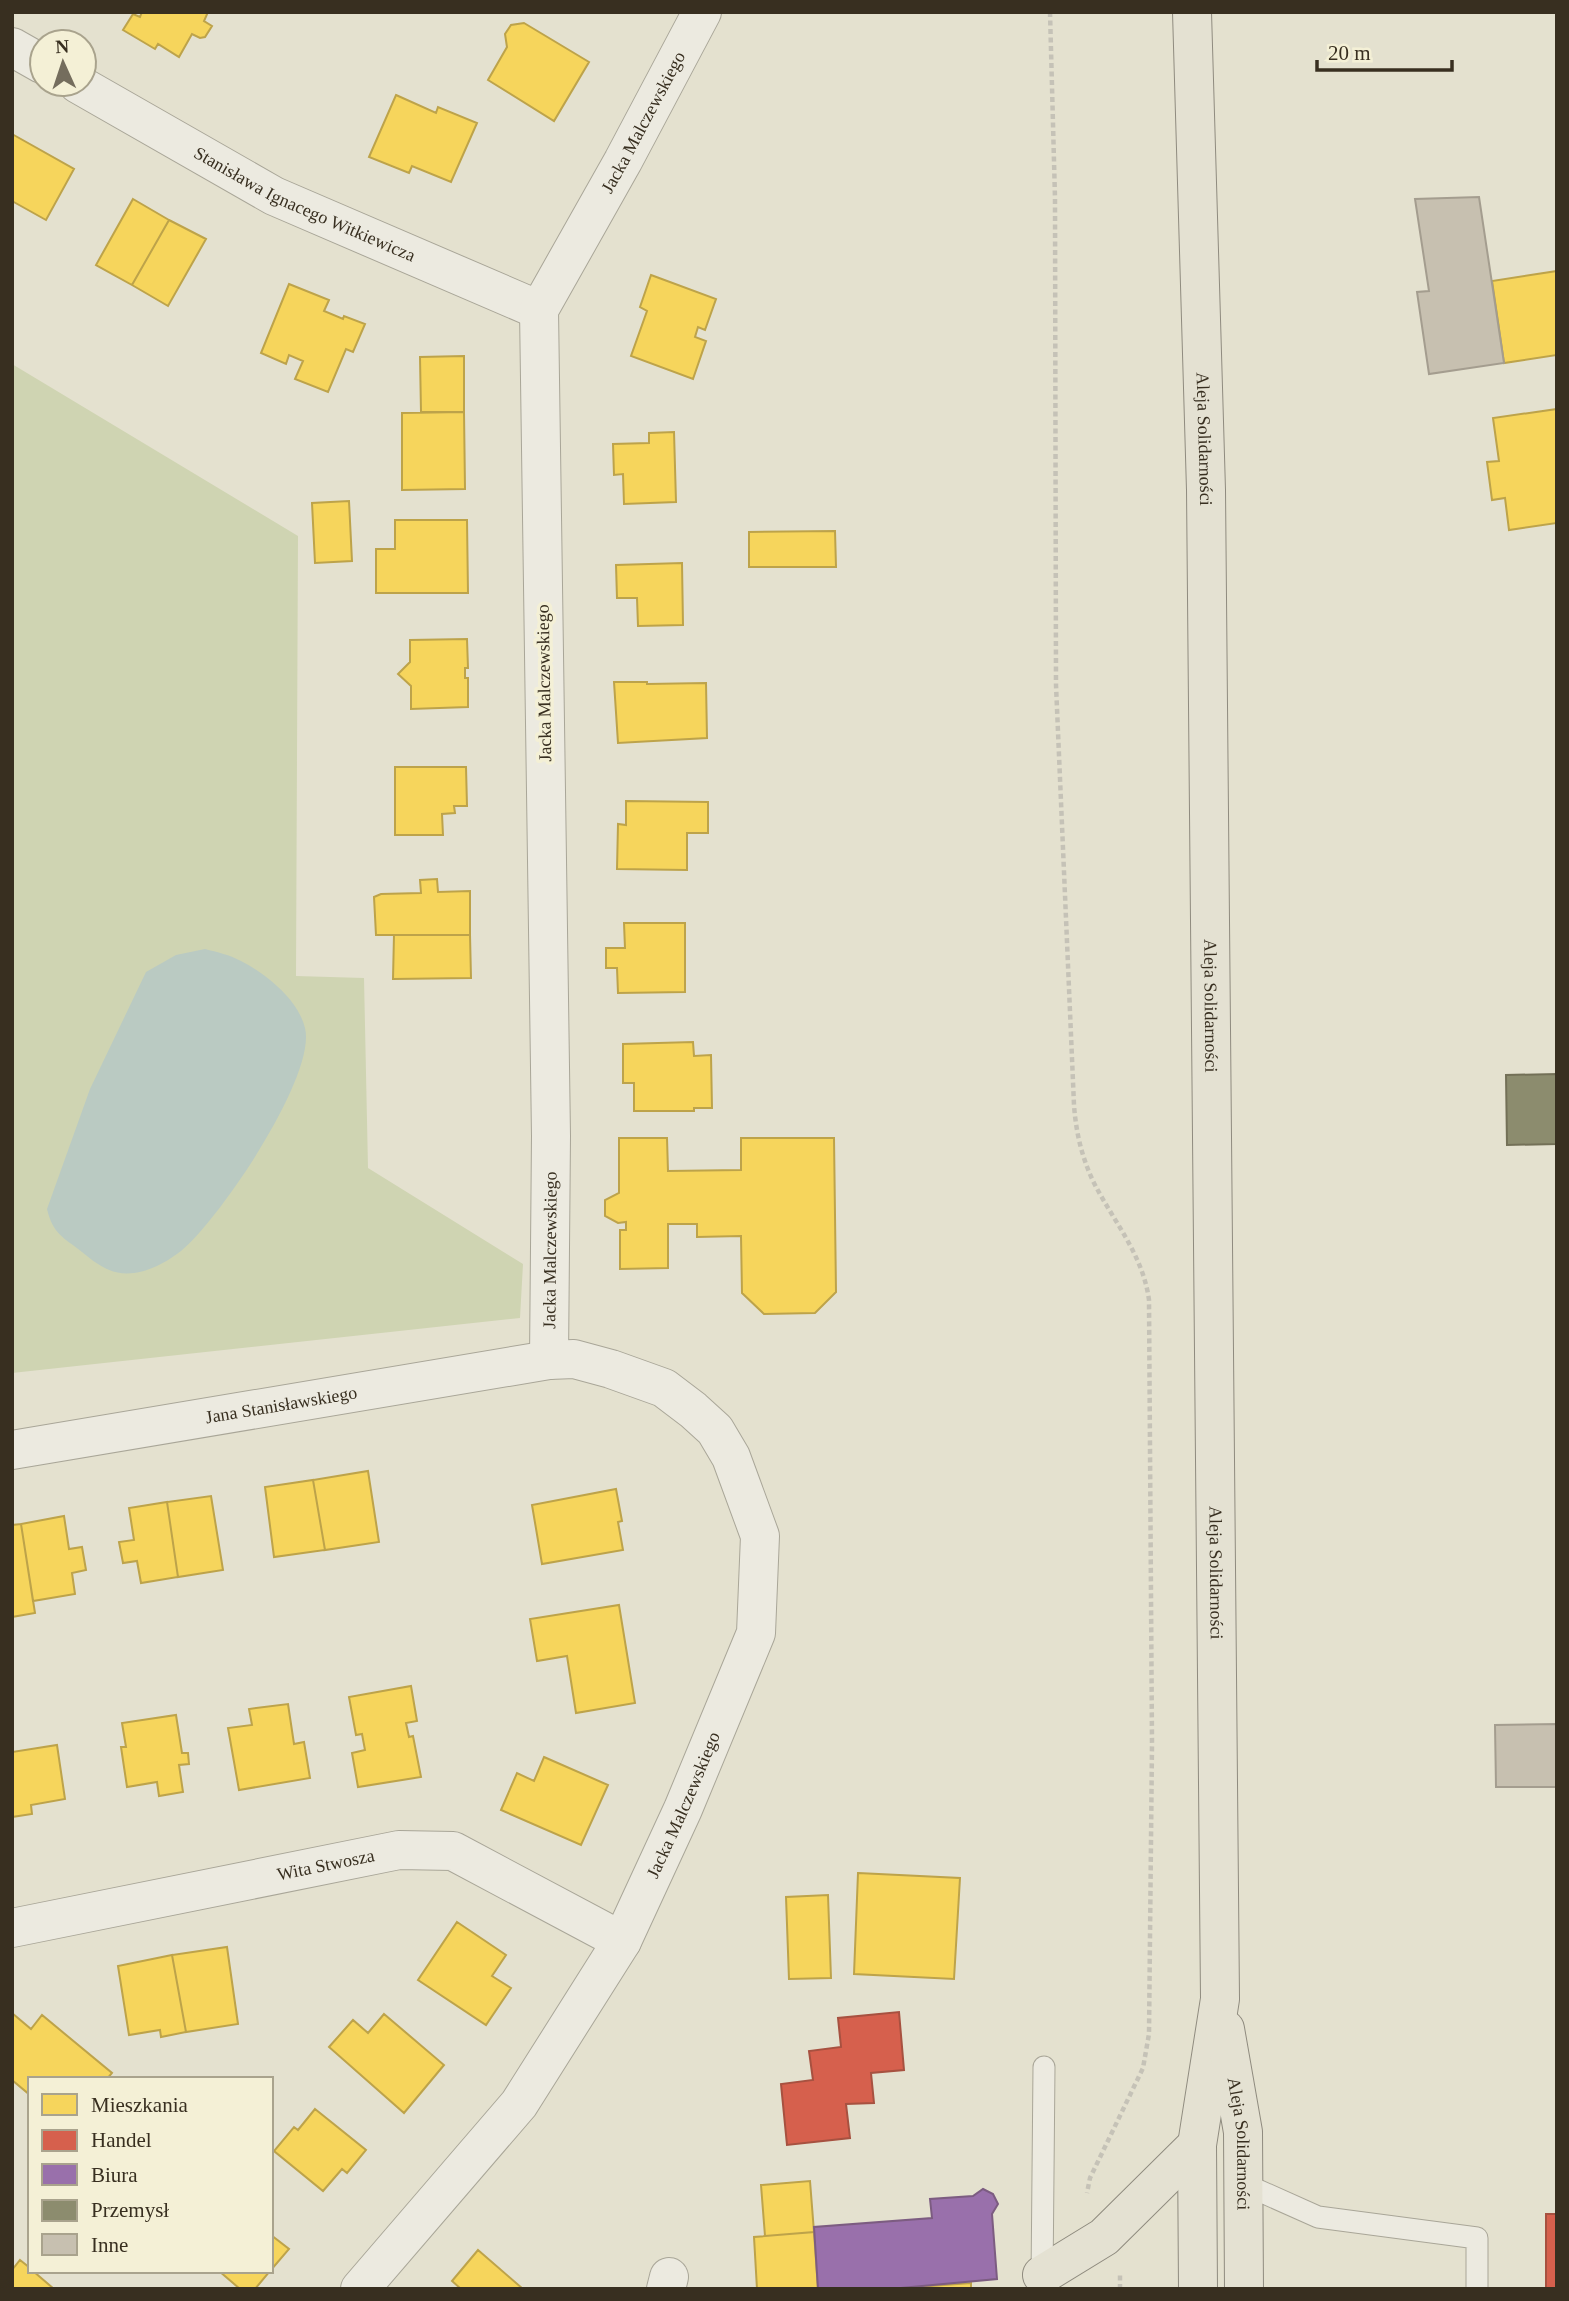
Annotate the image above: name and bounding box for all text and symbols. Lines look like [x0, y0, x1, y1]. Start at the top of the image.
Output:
north arrow [28, 28, 98, 98]
scale bar [1317, 28, 1452, 72]
text: N [55, 36, 70, 57]
text: 20 m [1328, 41, 1371, 65]
street label: Jacka Malczewskiego [597, 48, 689, 196]
street label: Stanisława Ignacego Witkiewicza [191, 143, 418, 266]
street label: Aleja Solidarności [1193, 372, 1216, 506]
street label: Jacka Malczewskiego [533, 604, 555, 762]
street label: Aleja Solidarności [1200, 939, 1221, 1073]
street label: Jacka Malczewskiego [539, 1171, 561, 1329]
street label: Jana Stanisławskiego [204, 1382, 359, 1427]
street label: Aleja Solidarności [1205, 1506, 1227, 1640]
street label: Jacka Malczewskiego [642, 1729, 724, 1881]
street label: Wita Stwosza [275, 1845, 376, 1884]
street label: Aleja Solidarności [1224, 2076, 1253, 2210]
legend [28, 2077, 273, 2273]
text: Mieszkania [91, 2093, 188, 2117]
text: Handel [91, 2128, 152, 2152]
text: Biura [91, 2163, 138, 2187]
text: Przemysł [91, 2198, 169, 2222]
text: Inne [91, 2233, 128, 2257]

